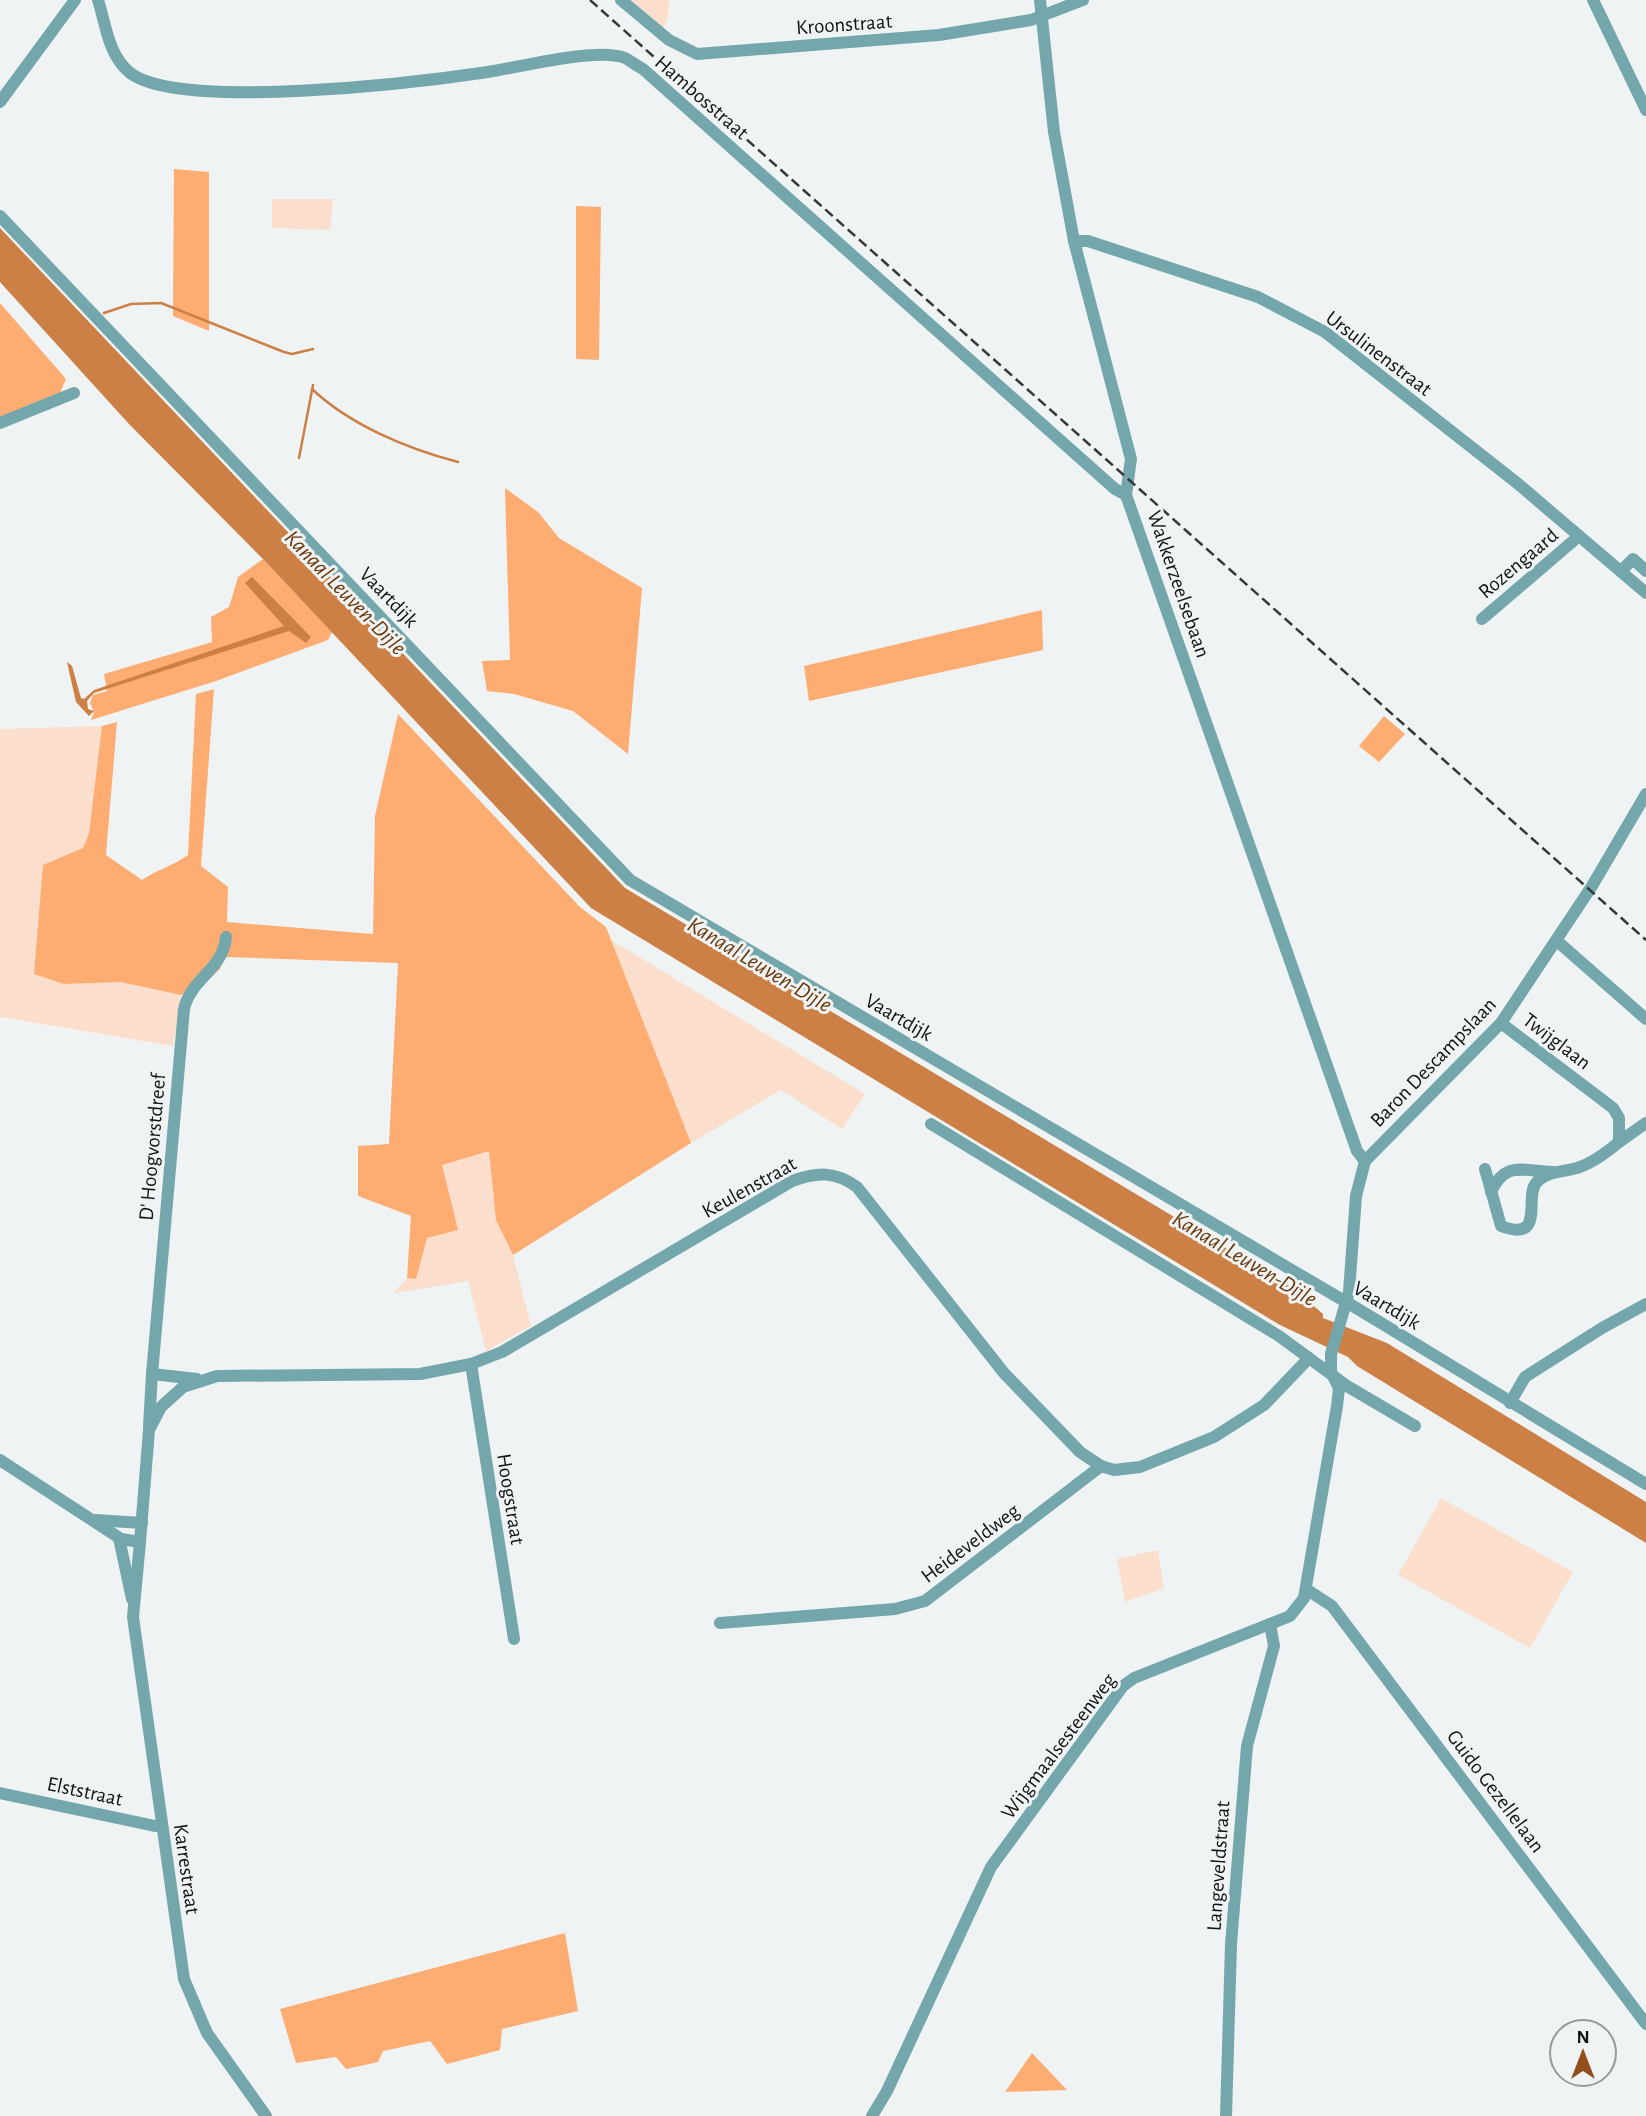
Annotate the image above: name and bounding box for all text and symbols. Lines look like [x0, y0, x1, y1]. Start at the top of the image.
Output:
street label: Kroonstraat [795, 11, 893, 38]
street label: Hambosstraat [651, 51, 753, 144]
street label: Ursulinenstraat [1322, 307, 1436, 400]
street label: Wakkerzeelsebaan [1144, 508, 1213, 660]
street label: Rozengaard [1475, 524, 1562, 602]
water label: Kanaal Leuven-Dijle [280, 526, 410, 660]
street label: Vaartdijk [355, 563, 422, 632]
water label: Kanaal Leuven-Dijle [683, 913, 836, 1017]
street label: Vaartdijk [861, 990, 936, 1045]
street label: Baron Descampslaan [1366, 994, 1500, 1131]
street label: Twijglaan [1519, 1009, 1595, 1074]
street label: D' Hoogvorstdreef [136, 1071, 170, 1222]
street label: Keulenstraat [699, 1153, 800, 1222]
water label: Kanaal Leuven-Dijle [1168, 1207, 1321, 1311]
street label: Vaartdijk [1350, 1277, 1424, 1334]
street label: Hoogstraat [493, 1452, 528, 1546]
street label: Heideveldweg [917, 1499, 1024, 1587]
street label: Wijgmaalsesteenweg [997, 1669, 1120, 1823]
street label: Guido Gezellelaan [1443, 1726, 1548, 1857]
street label: Elststraat [45, 1773, 125, 1810]
street label: Langeveldstraat [1203, 1800, 1234, 1932]
street label: Karrestraat [170, 1822, 203, 1916]
north arrow [1548, 2018, 1618, 2088]
text: N [1576, 2028, 1590, 2047]

